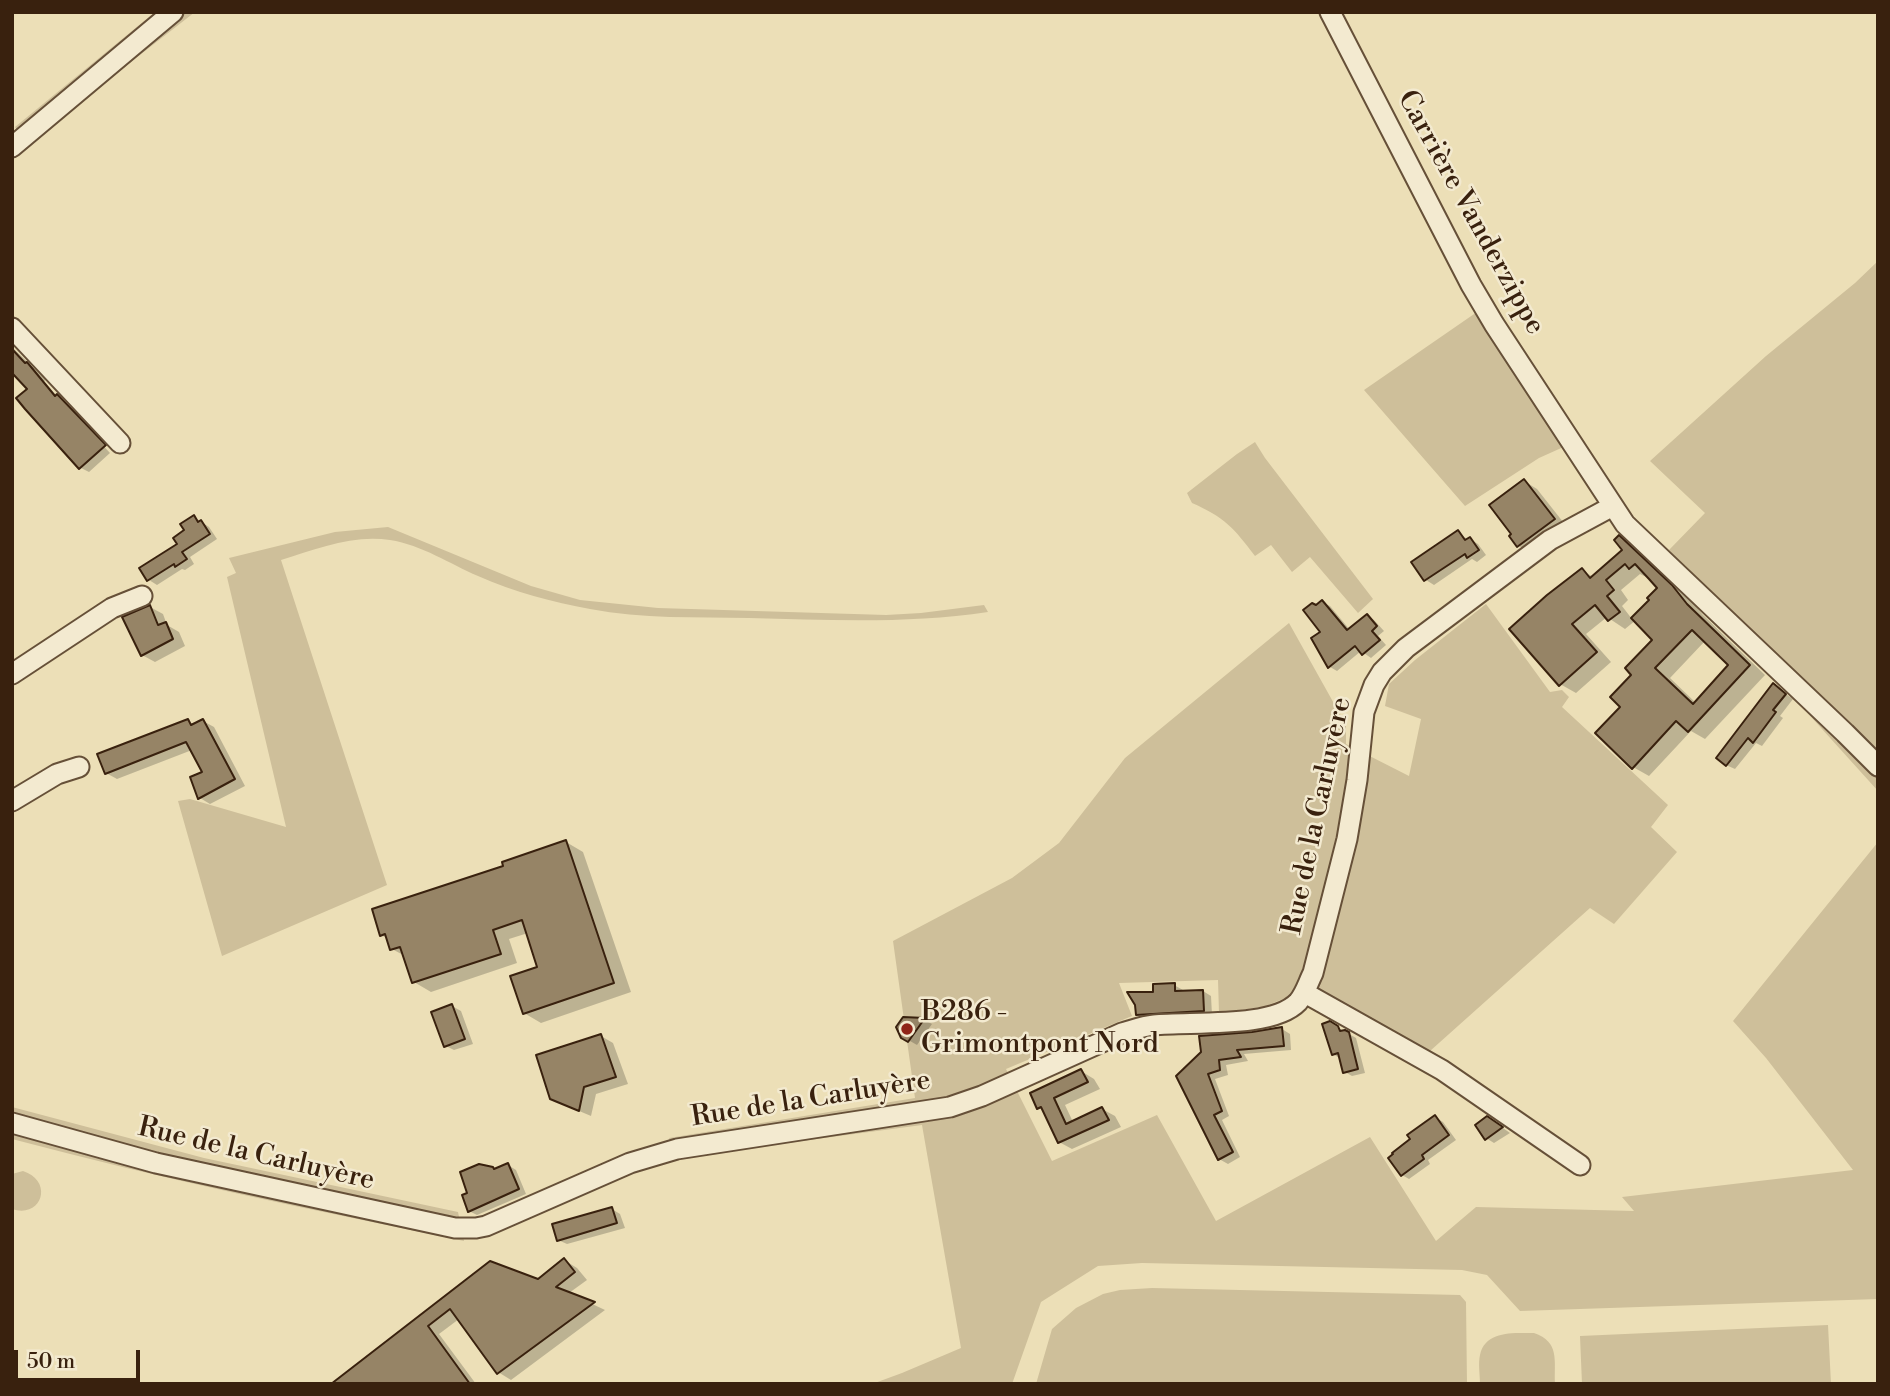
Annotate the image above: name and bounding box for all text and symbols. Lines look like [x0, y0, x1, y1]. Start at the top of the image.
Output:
street label: Carrière Vanderzippe [1389, 85, 1551, 341]
street label: Rue de la Carluyère [1276, 694, 1360, 938]
place label: B286 - Grimontpont Nord [921, 996, 1159, 1062]
marker: B286 - Grimontpont Nord [899, 1021, 915, 1037]
street label: Rue de la Carluyère [689, 1064, 933, 1136]
street label: Rue de la Carluyère [134, 1111, 378, 1199]
scale bar [18, 1336, 144, 1380]
text: 50 m [27, 1349, 75, 1375]

